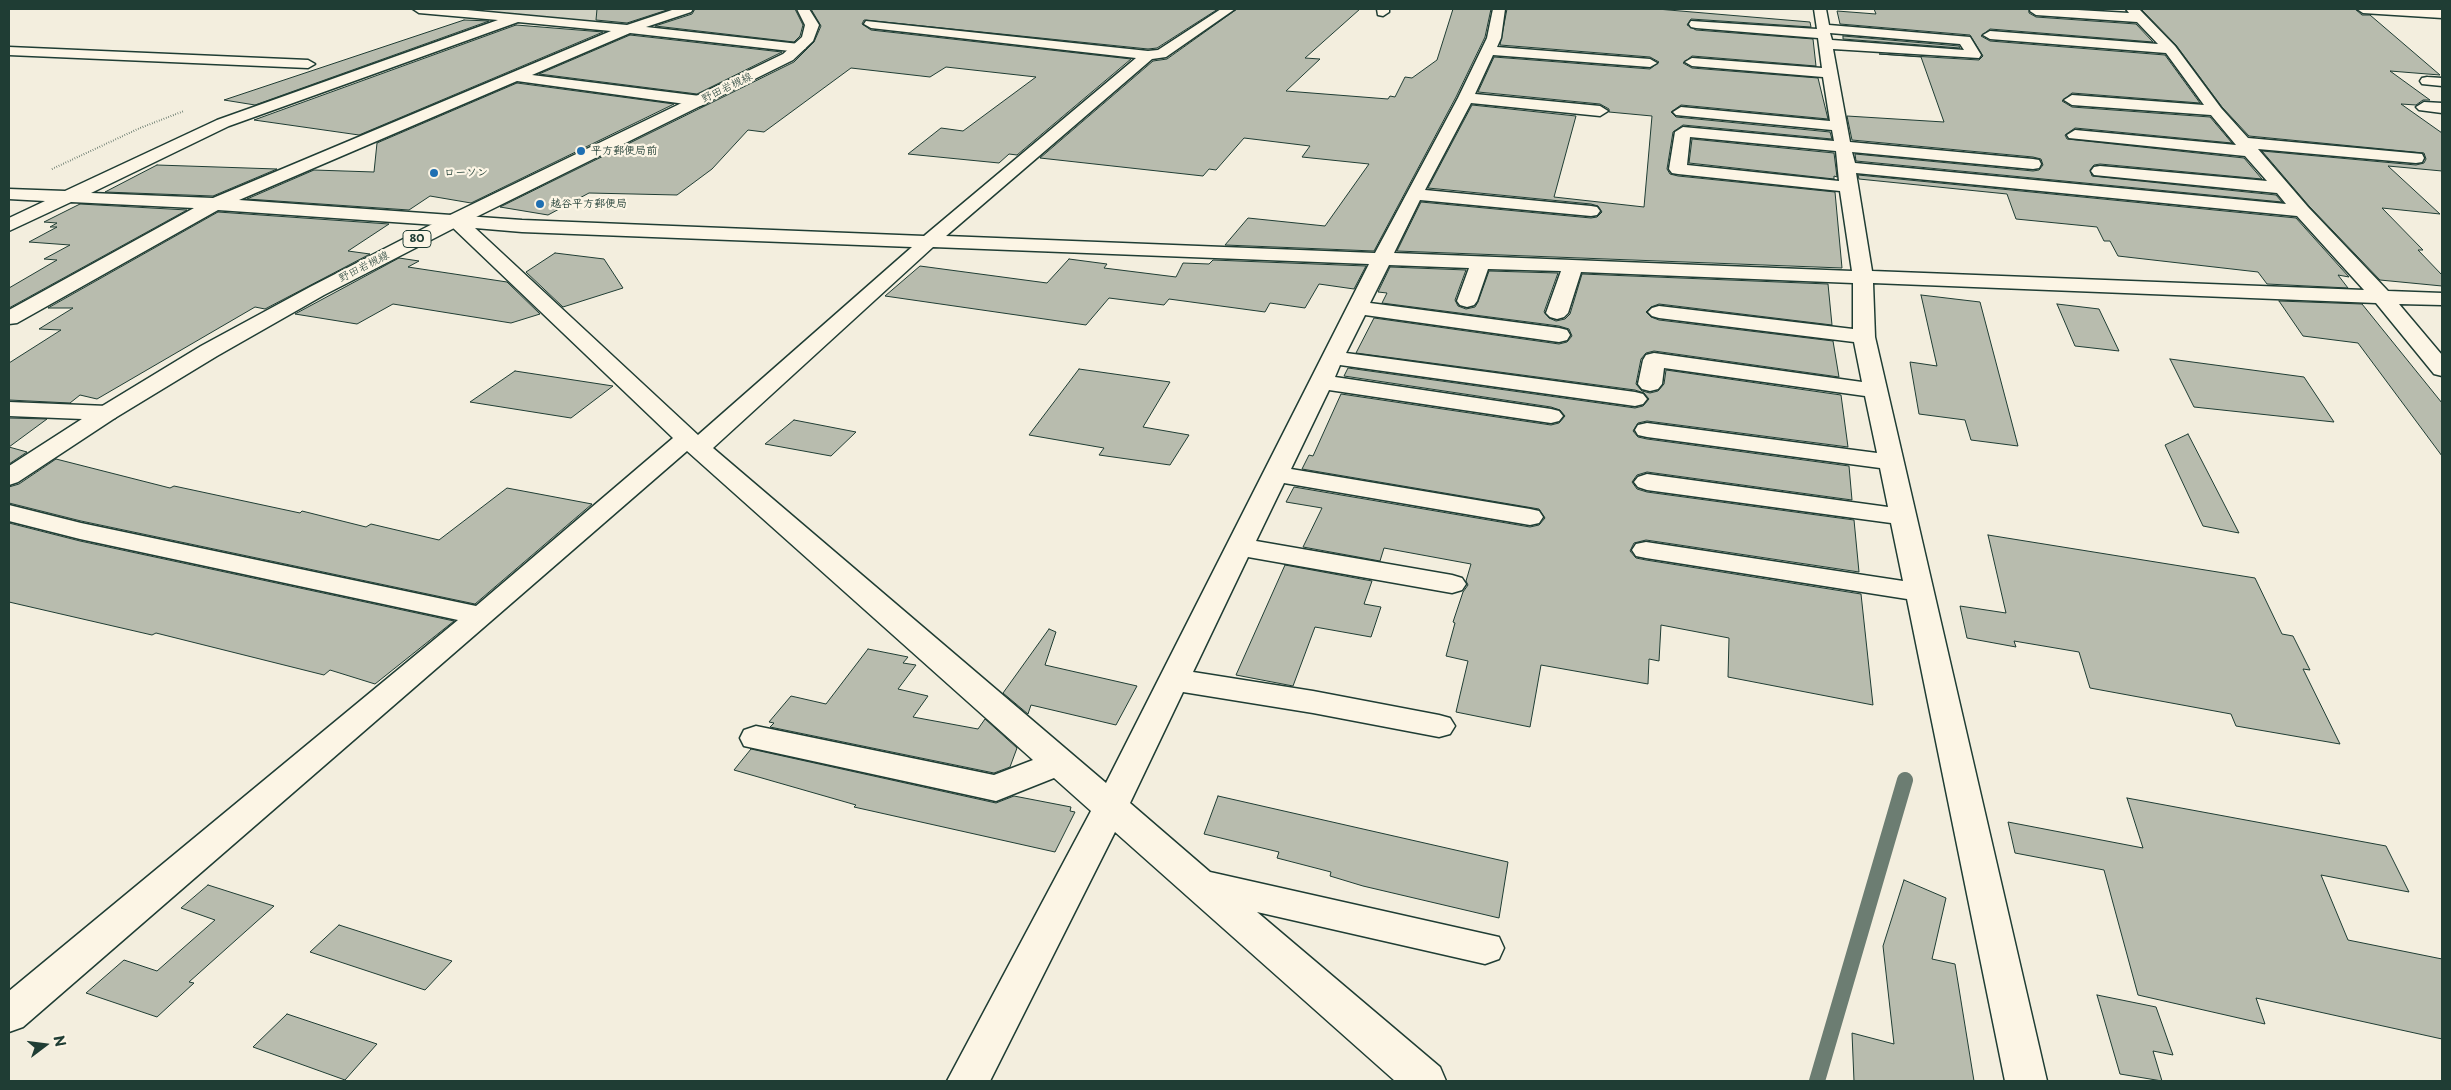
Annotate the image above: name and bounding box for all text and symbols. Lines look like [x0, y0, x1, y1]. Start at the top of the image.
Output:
street label: 野田岩槻線 [699, 70, 755, 106]
place label: 平方郵便局前 [591, 144, 657, 158]
marker: 平方郵便局前 [575, 145, 587, 157]
place label: ローソン [444, 166, 488, 180]
marker: ローソン [428, 167, 440, 179]
place label: 越谷平方郵便局 [550, 197, 627, 211]
marker: 越谷平方郵便局 [534, 198, 546, 210]
road number: 80 [403, 230, 431, 248]
street label: 野田岩槻線 [337, 249, 391, 285]
north arrow [20, 1020, 70, 1070]
text: N [48, 1033, 72, 1049]

